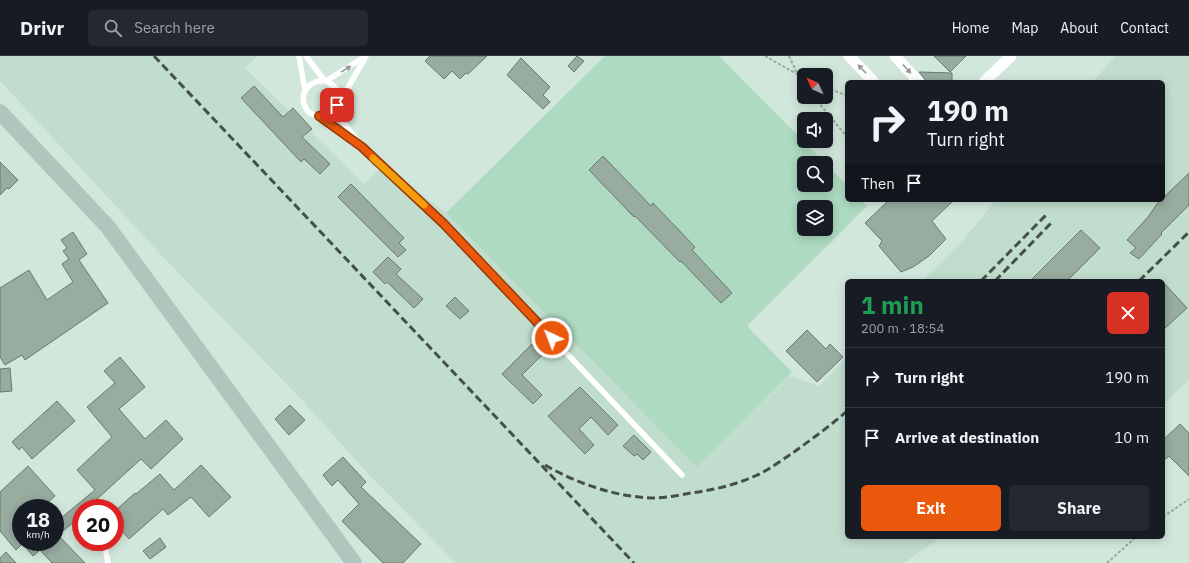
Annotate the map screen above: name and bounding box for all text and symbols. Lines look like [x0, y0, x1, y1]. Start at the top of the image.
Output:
search box [88, 10, 368, 46]
text: Drivr [20, 16, 64, 40]
icon: search [102, 17, 124, 39]
text: Search here [134, 18, 215, 37]
text: Home [952, 19, 989, 37]
text: Map [1011, 19, 1038, 37]
text: About [1060, 19, 1098, 37]
text: Contact [1120, 19, 1169, 37]
one-way arrow [857, 64, 866, 74]
one-way arrow [903, 64, 912, 74]
one-way arrow [340, 65, 352, 72]
north arrow [797, 68, 833, 104]
map controls [797, 68, 833, 236]
pin [320, 88, 354, 122]
text: 190 m [927, 92, 1009, 129]
icon: arrive [326, 94, 348, 116]
icon: right [861, 96, 913, 148]
button: sound [797, 112, 833, 148]
text: Turn right [927, 128, 1005, 151]
button: search [797, 156, 833, 192]
icon: arrive [903, 172, 925, 194]
text: Then [861, 174, 895, 193]
button: layers [797, 200, 833, 236]
text: 1 min [861, 289, 924, 321]
button: close [1107, 292, 1149, 334]
position arrow [531, 317, 573, 359]
text: 200 m · 18:54 [861, 320, 944, 337]
icon: right [861, 367, 883, 389]
text: Turn right [895, 368, 964, 387]
text: 190 m [1105, 368, 1149, 387]
icon: arrive [861, 427, 883, 449]
text: Arrive at destination [895, 428, 1039, 447]
text: 10 m [1114, 428, 1149, 447]
button: Exit [861, 485, 1001, 531]
button: Share [1009, 485, 1149, 531]
speed limit sign: 20 [72, 499, 124, 551]
text: 18 [26, 506, 50, 533]
text: km/h [26, 528, 50, 541]

